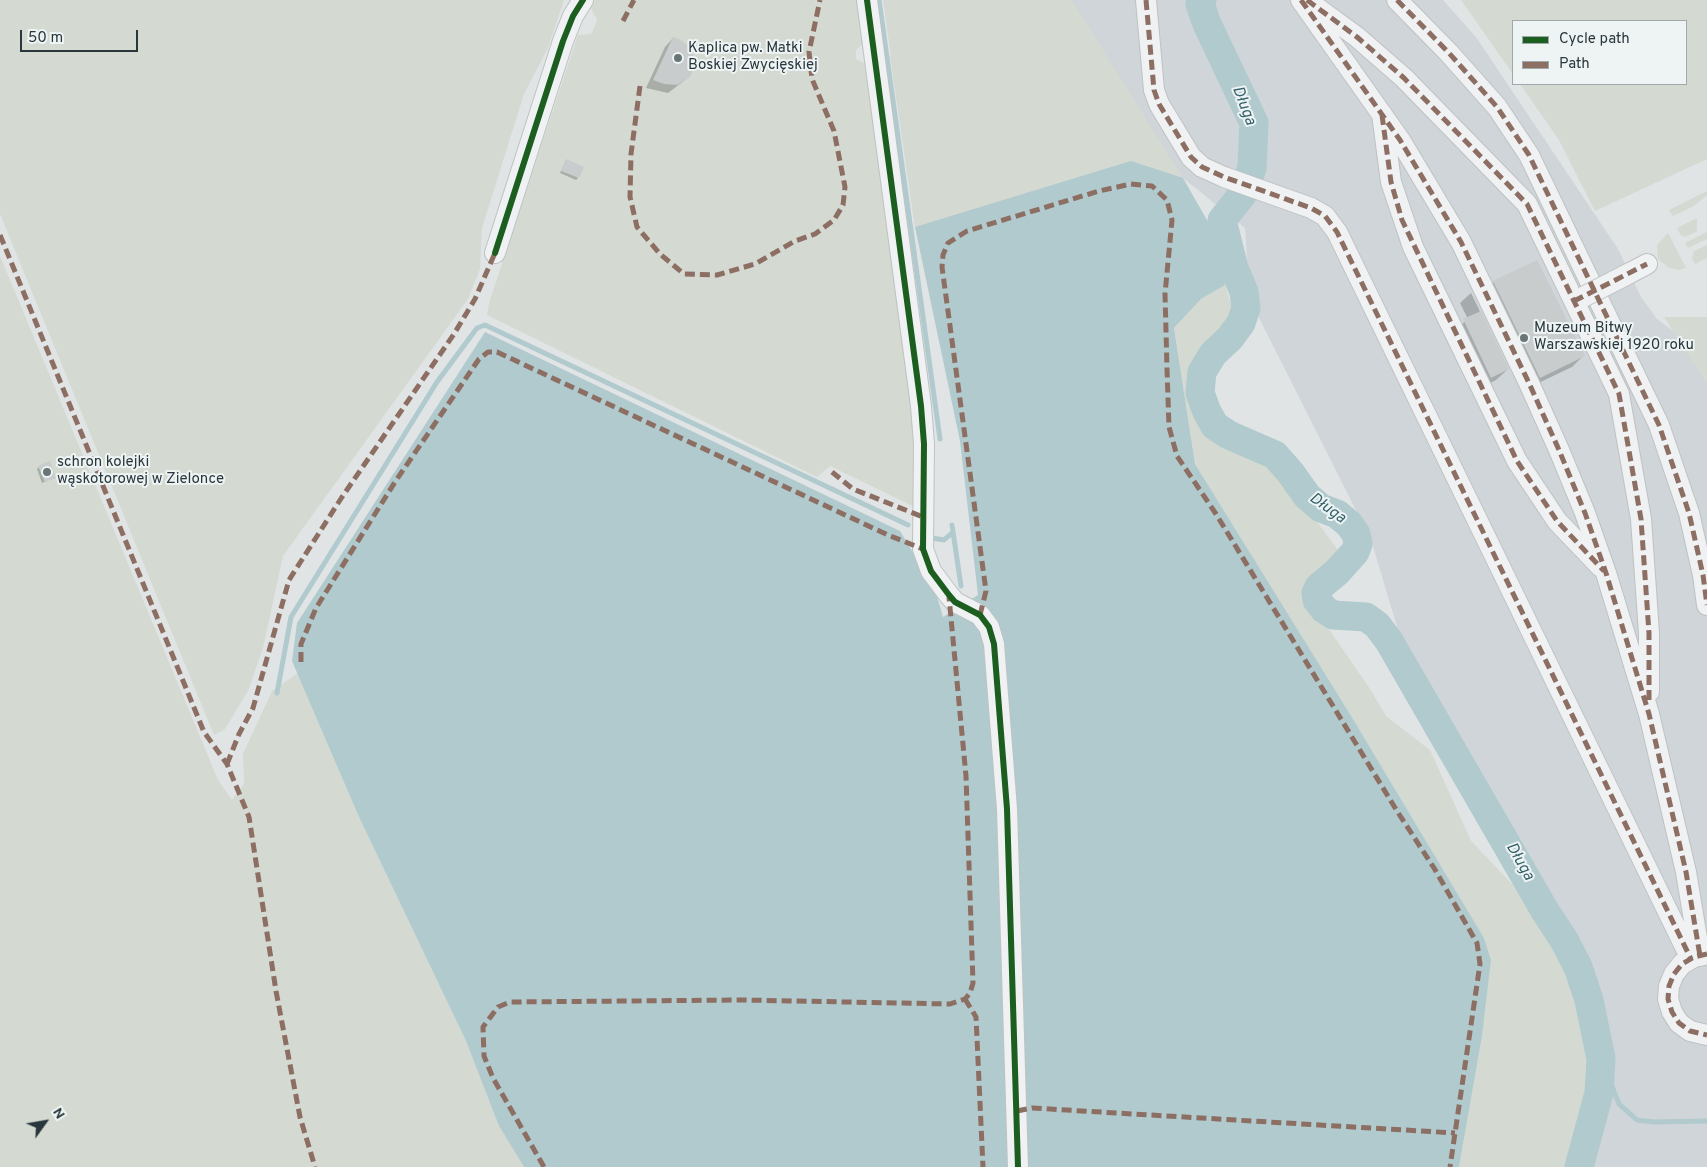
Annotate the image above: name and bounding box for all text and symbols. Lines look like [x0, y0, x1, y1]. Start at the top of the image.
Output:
scale bar [22, 20, 140, 52]
legend [1512, 20, 1687, 85]
text: 50 m [28, 29, 63, 48]
text: Cycle path [1559, 30, 1630, 49]
place label: Kaplica pw. Matki Boskiej Zwycięskiej [688, 40, 818, 75]
marker: Kaplica pw. Matki Boskiej Zwycięskiej [672, 52, 684, 64]
text: Path [1559, 55, 1590, 74]
water label: Długa [1227, 84, 1259, 128]
place label: Muzeum Bitwy Warszawskiej 1920 roku [1534, 320, 1694, 355]
marker: Muzeum Bitwy Warszawskiej 1920 roku [1518, 332, 1530, 344]
place label: schron kolejki wąskotorowej w Zielonce [57, 454, 224, 489]
marker: schron kolejki wąskotorowej w Zielonce [41, 466, 53, 478]
water label: Długa [1305, 489, 1349, 529]
water label: Długa [1501, 840, 1537, 884]
north arrow [20, 1097, 70, 1147]
text: N [48, 1105, 68, 1123]

